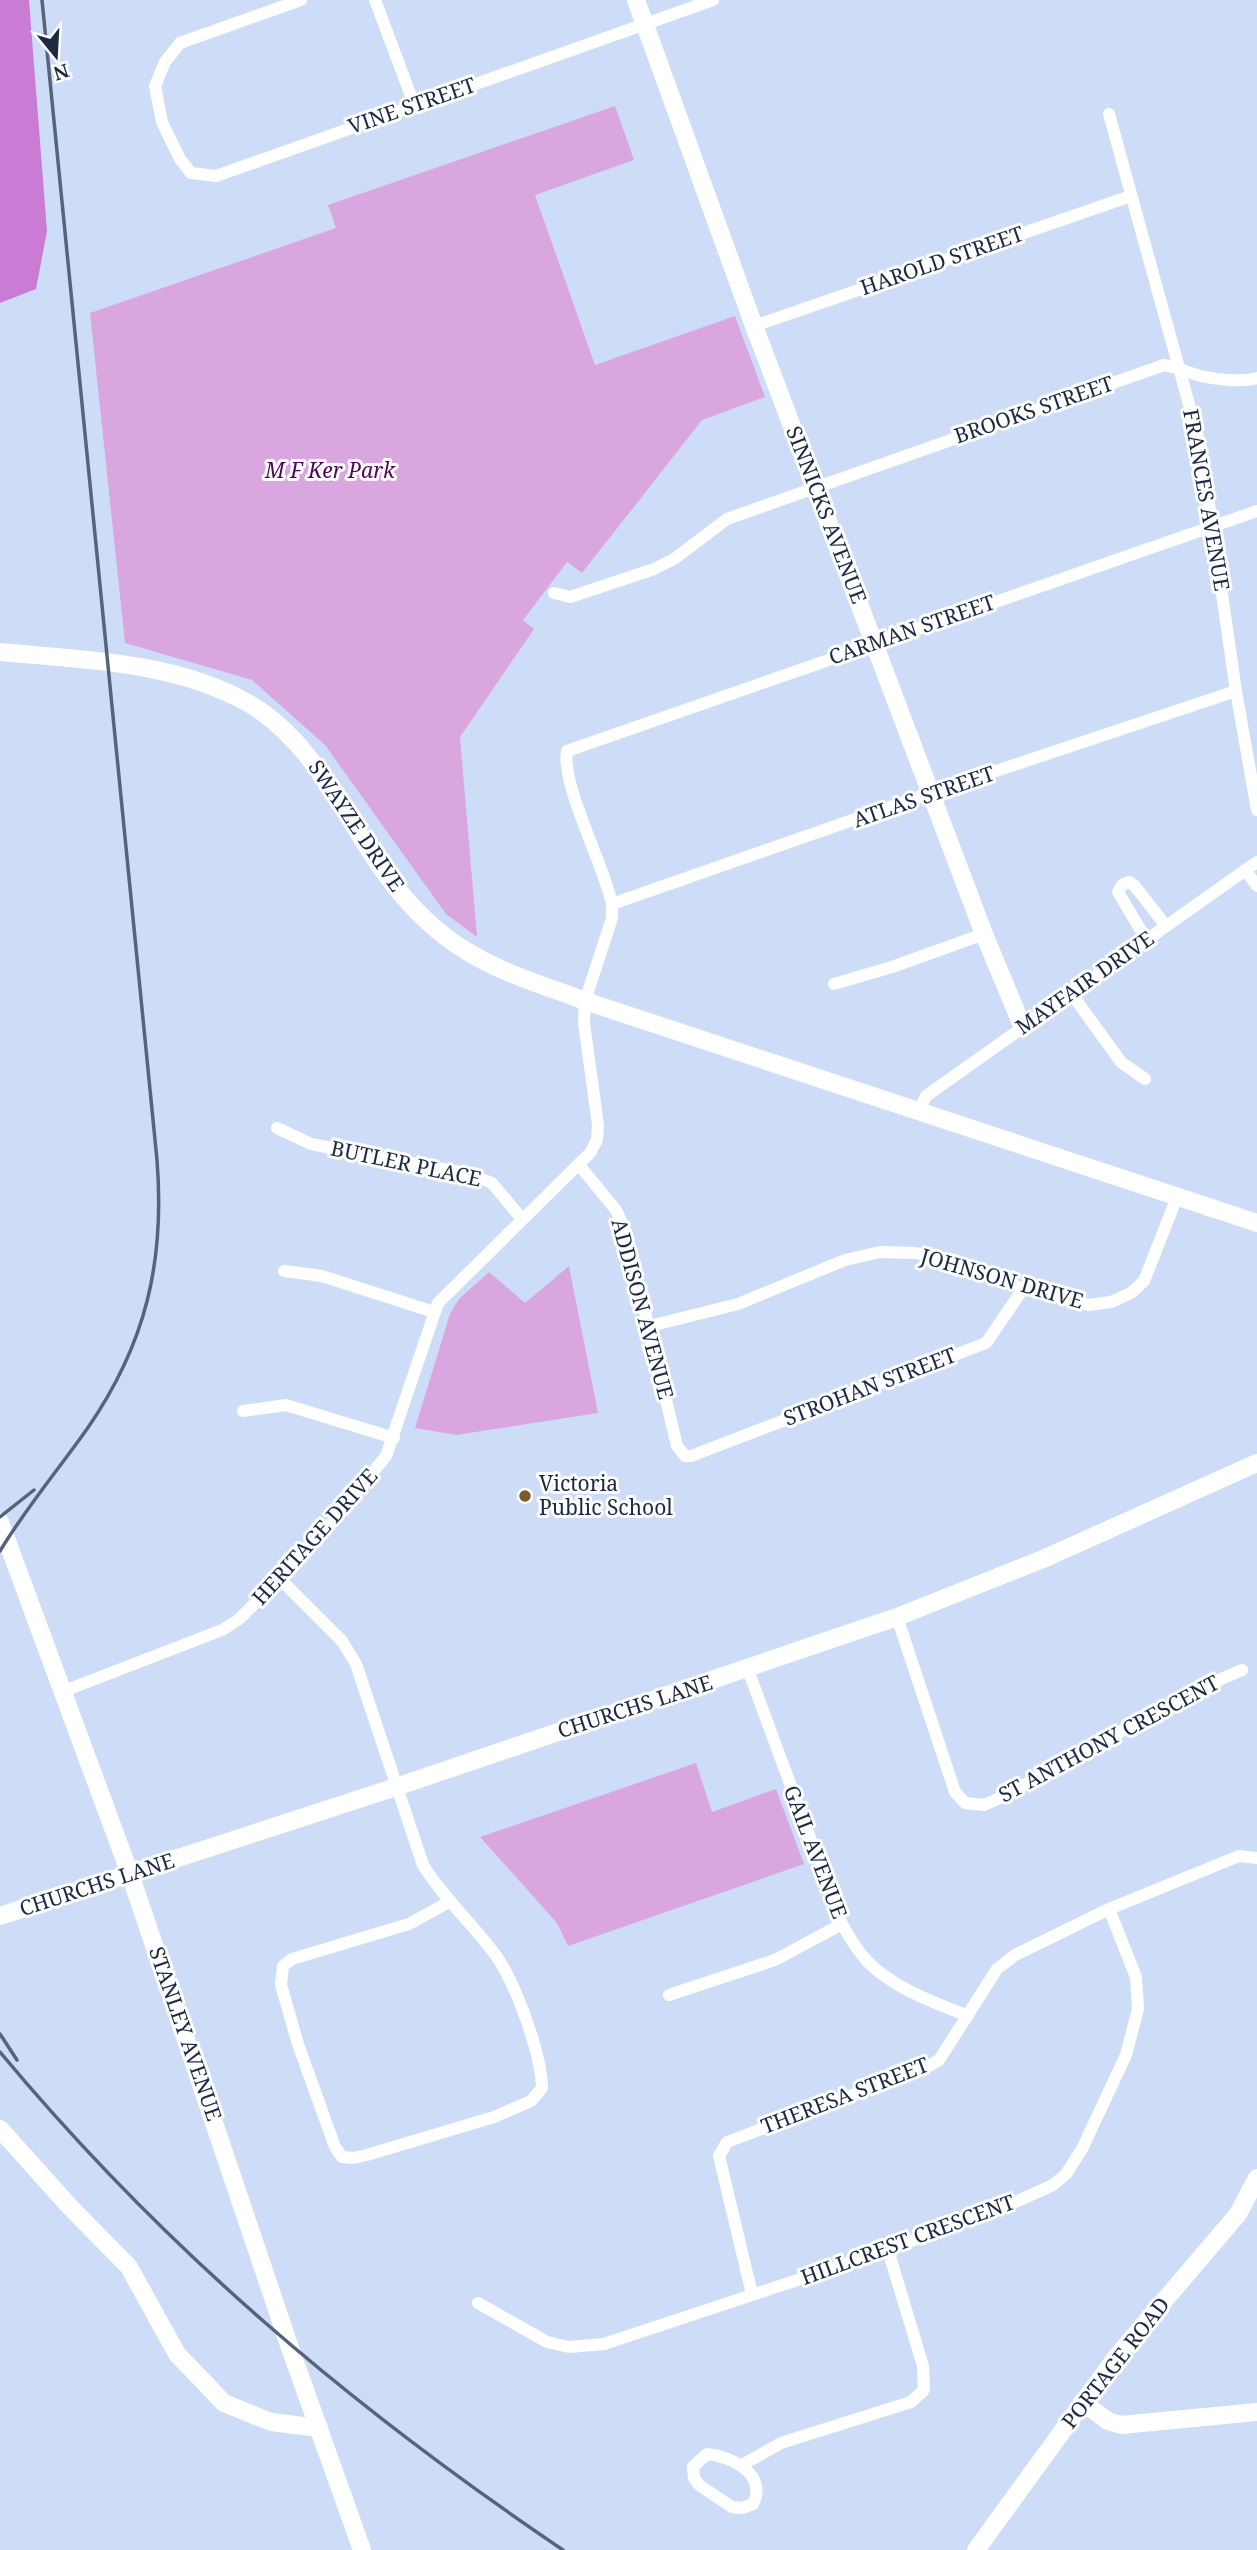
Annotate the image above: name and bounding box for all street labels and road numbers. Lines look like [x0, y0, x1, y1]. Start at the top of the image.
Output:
street label: VINE STREET [344, 70, 479, 140]
street label: HAROLD STREET [856, 219, 1027, 301]
street label: BROOKS STREET [950, 369, 1117, 449]
street label: FRANCES AVENUE [1177, 407, 1237, 593]
street label: SINNICKS AVENUE [780, 422, 874, 607]
street label: CARMAN STREET [825, 587, 999, 671]
street label: SWAYZE DRIVE [302, 754, 411, 897]
street label: ATLAS STREET [849, 759, 998, 833]
street label: MAYFAIR DRIVE [1010, 924, 1159, 1040]
street label: BUTLER PLACE [328, 1133, 484, 1193]
street label: ADDISON AVENUE [605, 1215, 681, 1402]
street label: JOHNSON DRIVE [917, 1241, 1087, 1315]
street label: STROHAN STREET [779, 1340, 960, 1432]
street label: HERITAGE DRIVE [245, 1462, 383, 1611]
street label: CHURCHS LANE [554, 1668, 716, 1744]
street label: ST ANTHONY CRESCENT [993, 1668, 1224, 1808]
street label: GAIL AVENUE [778, 1781, 854, 1922]
street label: CHURCHS LANE [16, 1846, 178, 1922]
street label: STANLEY AVENUE [143, 1943, 229, 2124]
street label: THERESA STREET [757, 2050, 933, 2140]
street label: HILLCREST CRESCENT [797, 2187, 1019, 2291]
street label: PORTAGE ROAD [1055, 2291, 1175, 2434]

